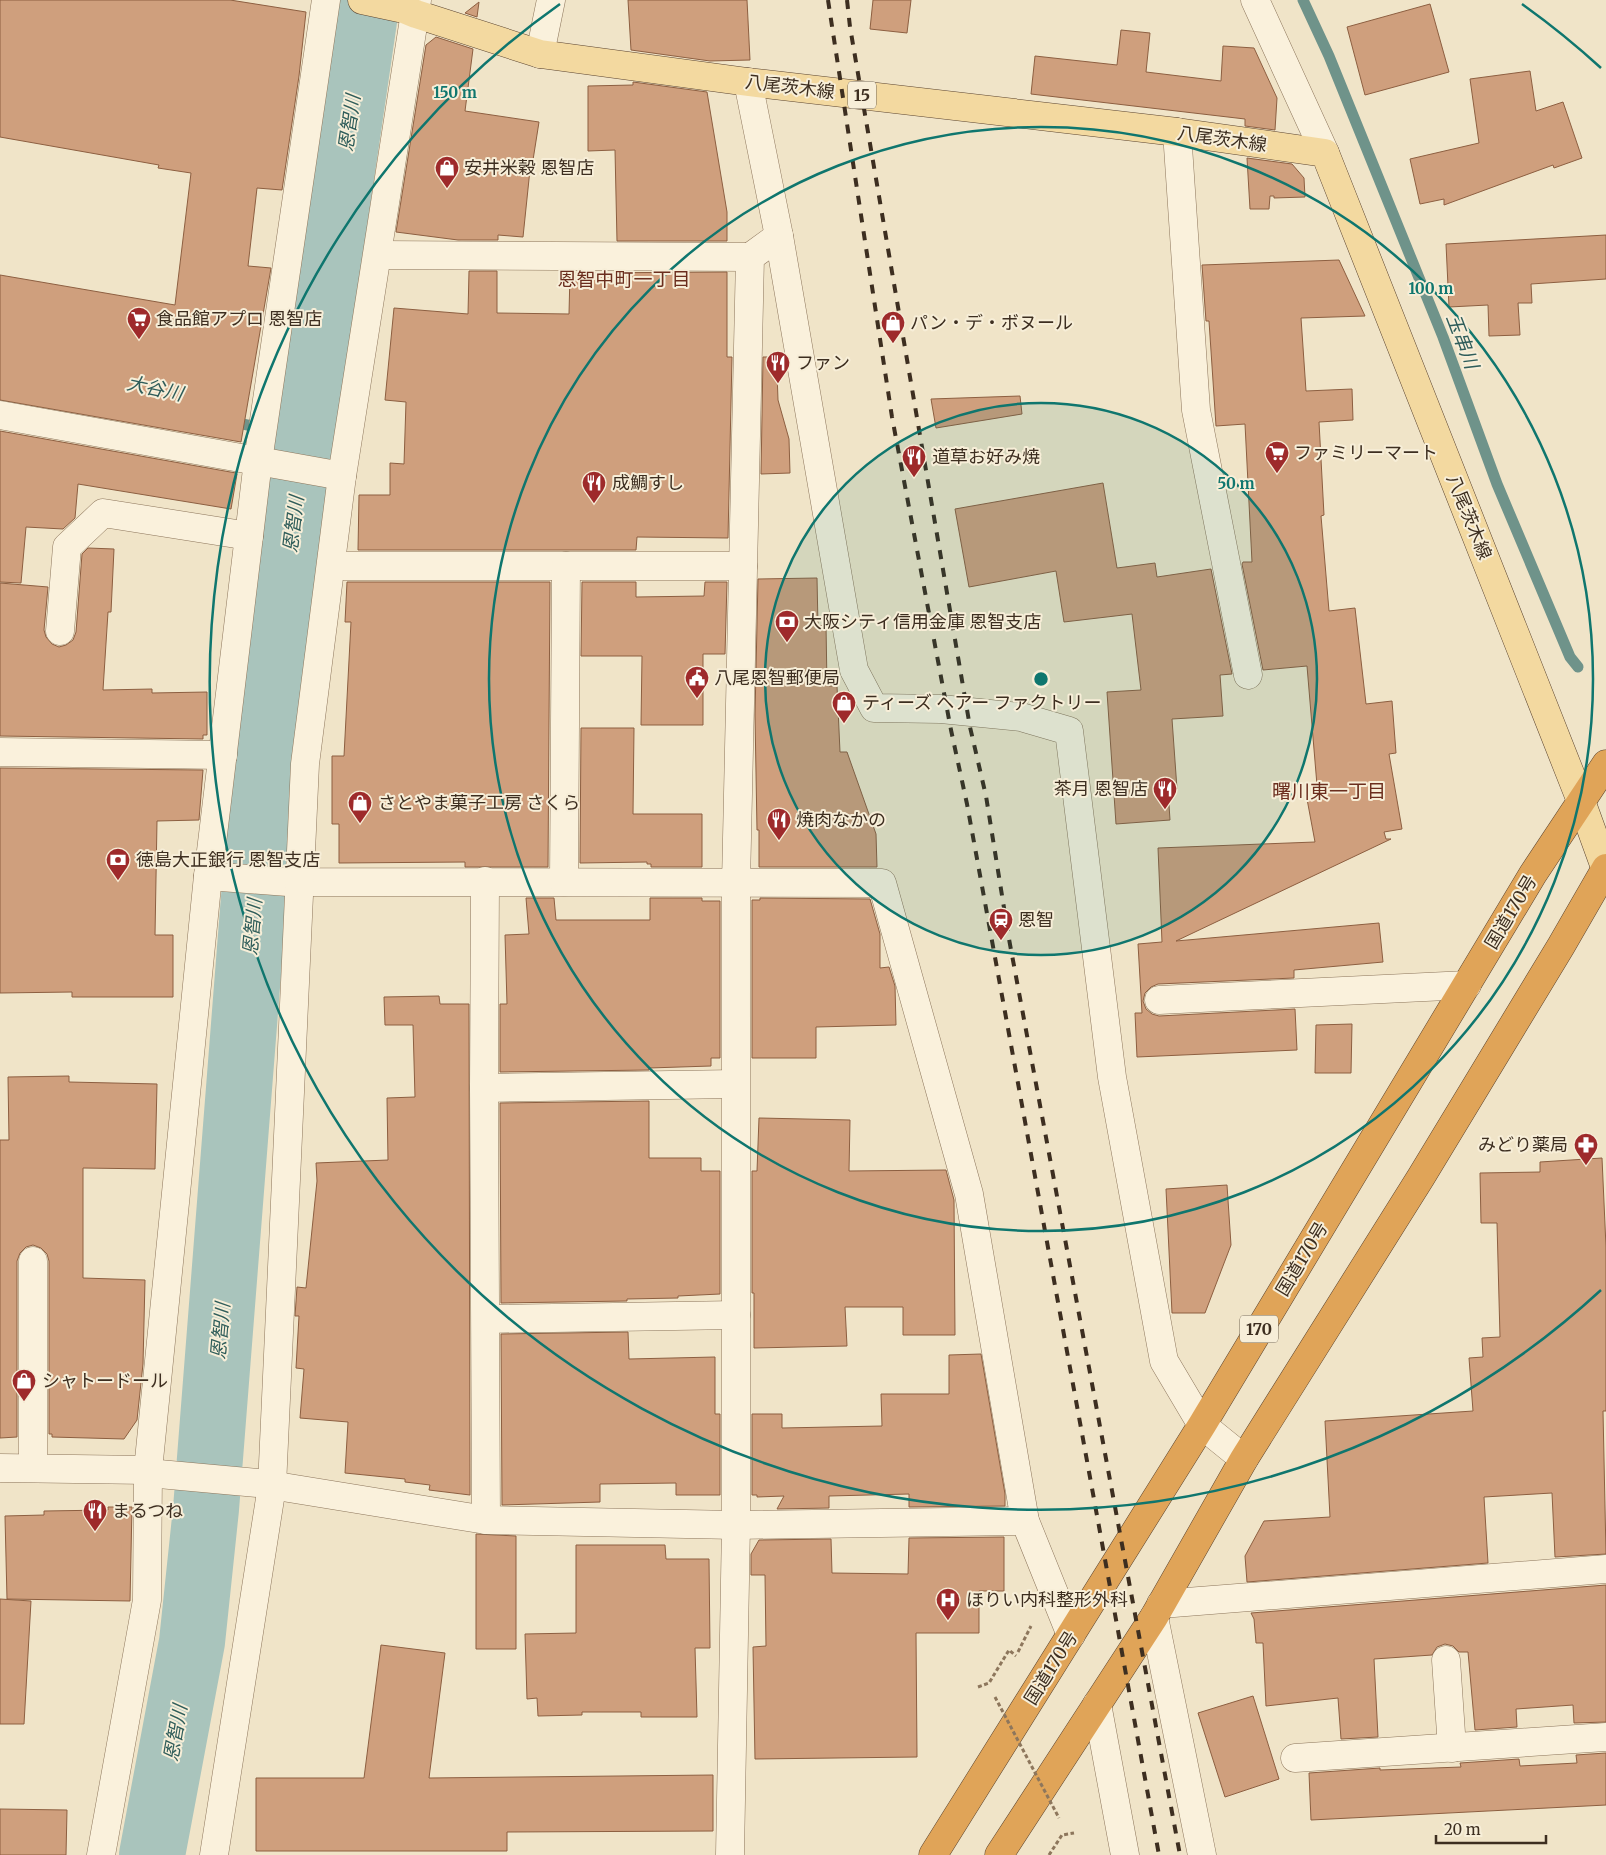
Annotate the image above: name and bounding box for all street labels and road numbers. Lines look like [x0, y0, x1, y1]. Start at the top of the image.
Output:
street label: 八尾茨木線 [744, 70, 836, 103]
road number: 15 [848, 82, 876, 108]
street label: 八尾茨木線 [1176, 121, 1268, 156]
street label: 八尾茨木線 [1442, 471, 1497, 563]
street label: 国道170号 [1479, 870, 1542, 953]
street label: 国道170号 [1270, 1217, 1333, 1300]
road number: 170 [1240, 1316, 1278, 1342]
street label: 国道170号 [1019, 1627, 1082, 1709]

